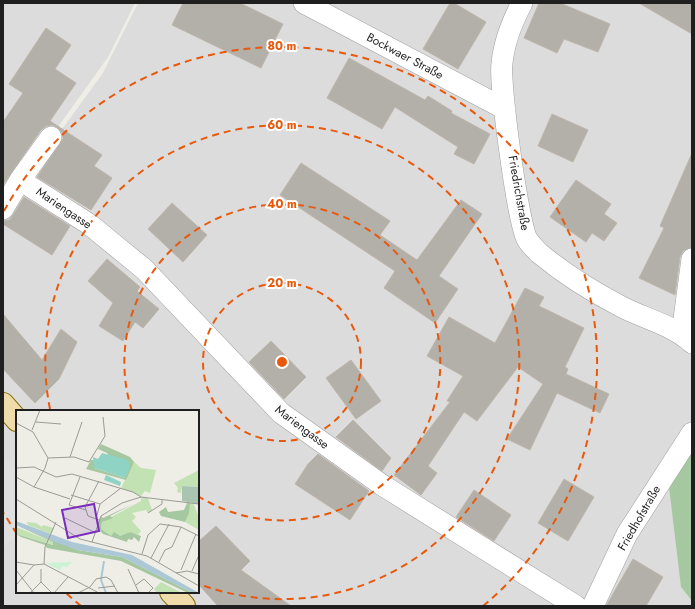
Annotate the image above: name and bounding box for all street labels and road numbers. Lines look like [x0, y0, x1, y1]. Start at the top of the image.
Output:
street label: Bockwaer Straße [363, 28, 447, 84]
street label: Friedrichstraße [504, 154, 534, 232]
street label: Mariengasse [33, 183, 95, 233]
street label: Mariengasse [271, 401, 333, 453]
street label: Friedhofstraße [613, 482, 665, 554]

